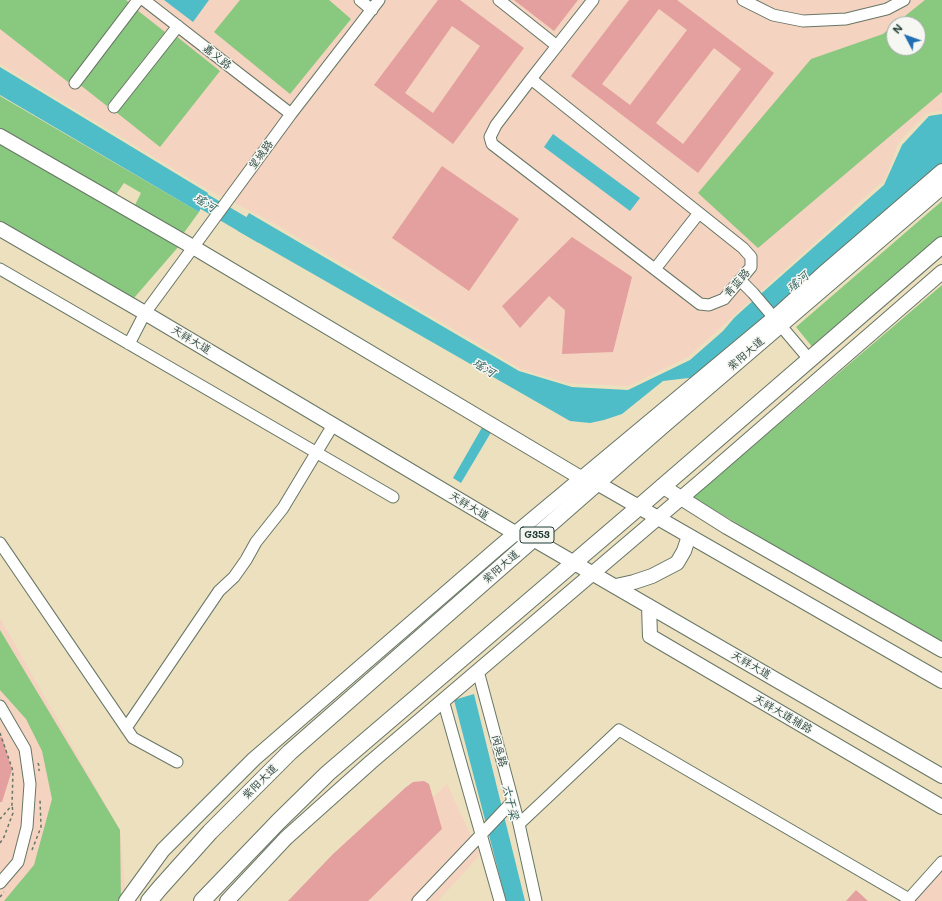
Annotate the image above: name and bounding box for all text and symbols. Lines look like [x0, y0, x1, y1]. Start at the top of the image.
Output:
north arrow [886, 16, 926, 56]
text: N [889, 20, 906, 37]
street label: 嘉义路 [200, 42, 234, 72]
street label: 望城路 [246, 138, 276, 172]
water label: 瑶河 [191, 191, 219, 215]
street label: 青蓝路 [721, 266, 753, 300]
water label: 瑶河 [784, 269, 812, 295]
street label: 天祥大道 [169, 323, 213, 357]
street label: 紫阳大道 [725, 335, 767, 373]
water label: 瑶河 [470, 356, 498, 380]
street label: 天祥大道 [447, 489, 491, 523]
road number: G353 [520, 527, 554, 543]
street label: 紫阳大道 [480, 548, 522, 586]
street label: 天祥大道 [729, 648, 773, 682]
street label: 天祥大道辅路 [751, 692, 815, 736]
street label: 闵吴路 [488, 733, 510, 769]
street label: 紫阳大道 [240, 762, 280, 802]
water label: 六干梁 [499, 783, 521, 821]

